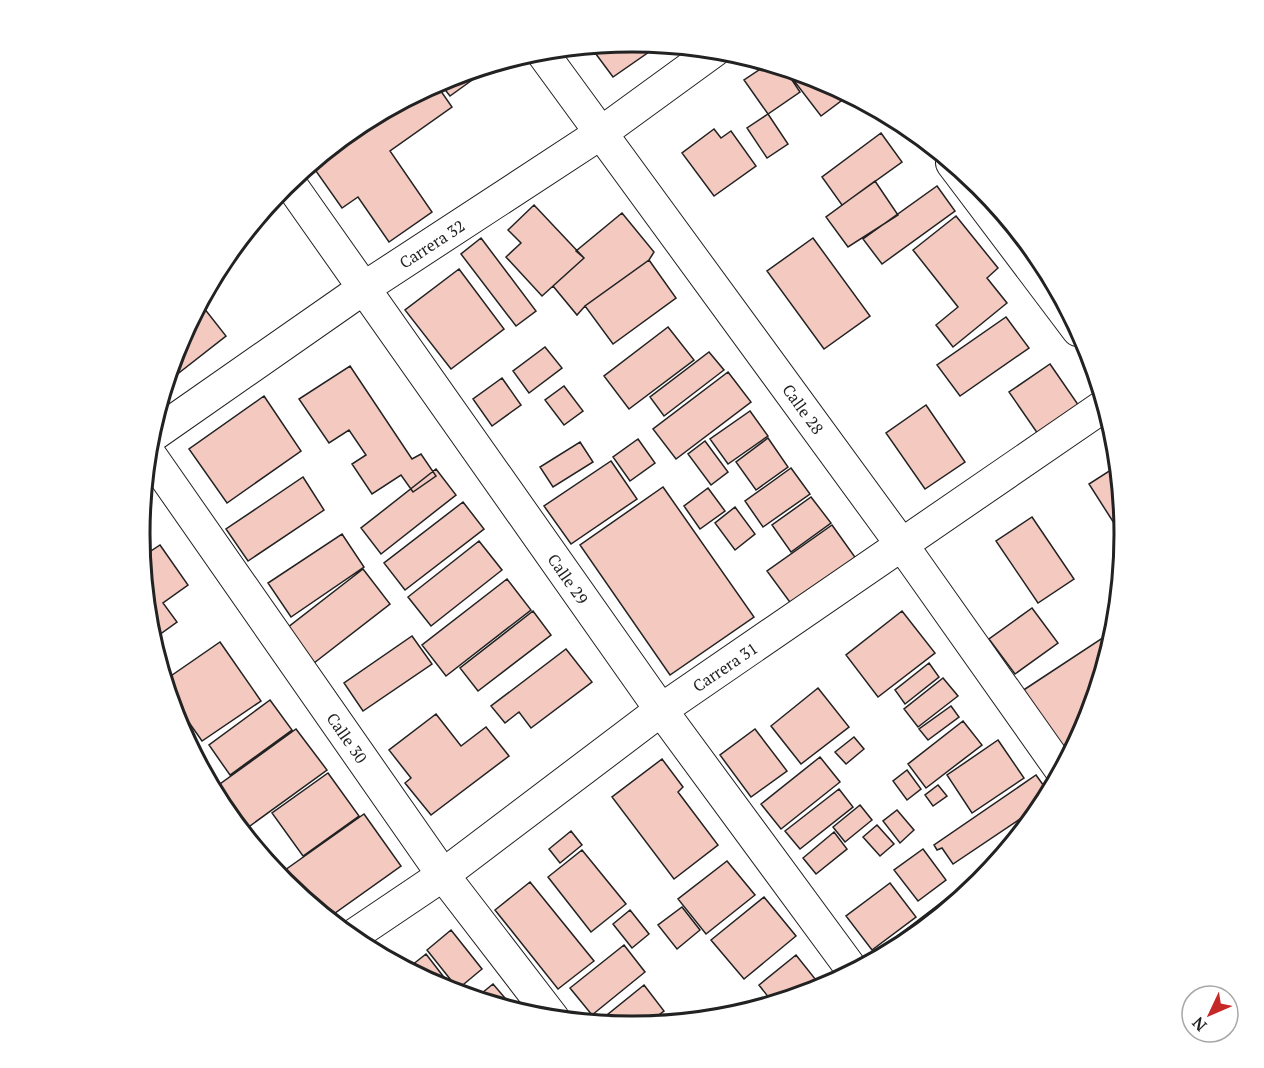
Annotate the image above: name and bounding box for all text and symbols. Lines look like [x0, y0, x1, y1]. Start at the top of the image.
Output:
street label: Carrera 32 [395, 215, 469, 273]
street label: Calle 28 [777, 379, 829, 439]
street label: Calle 29 [543, 549, 593, 609]
street label: Carrera 31 [688, 637, 762, 697]
street label: Calle 30 [322, 708, 372, 768]
north arrow [1180, 984, 1240, 1044]
text: N [1187, 1012, 1211, 1036]

